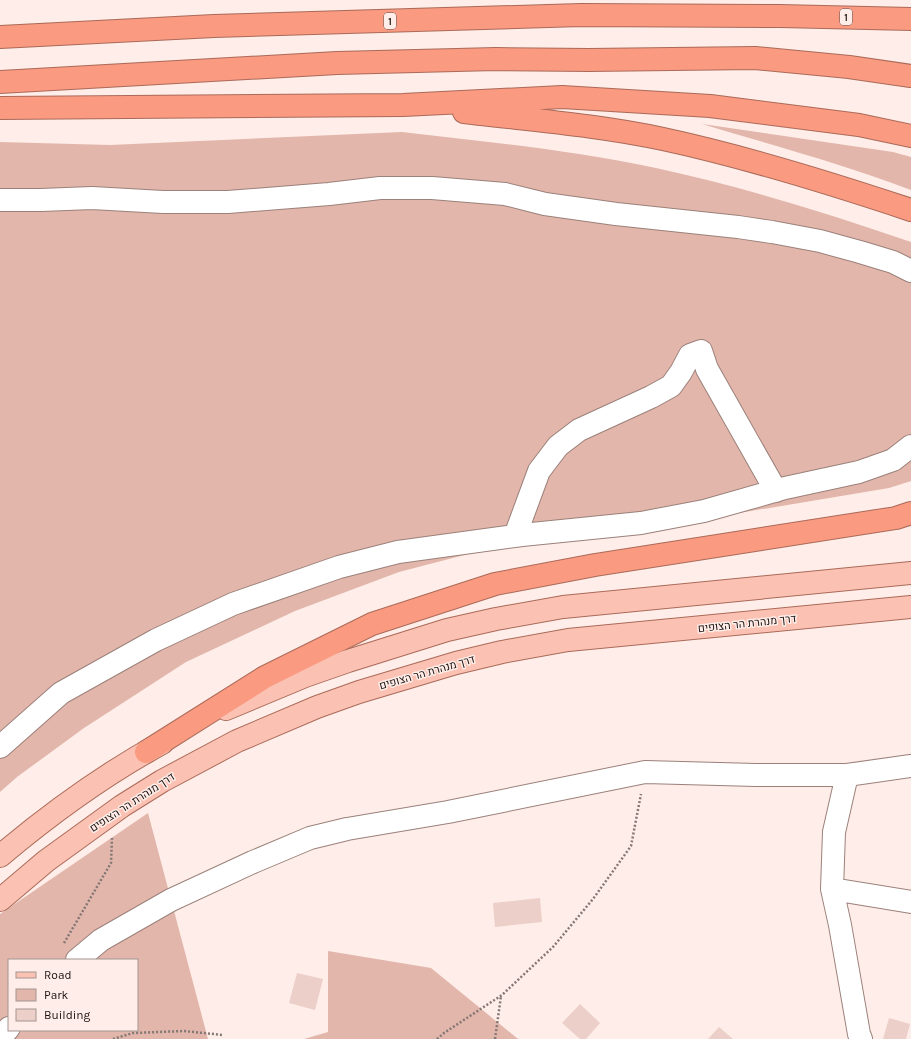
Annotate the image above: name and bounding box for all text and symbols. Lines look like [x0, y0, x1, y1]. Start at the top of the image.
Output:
road number: 1 [840, 9, 852, 25]
road number: 1 [384, 13, 396, 29]
street label: דרך מנהרת הר הצופים [697, 612, 797, 635]
street label: דרך מנהרת הר הצופים [378, 653, 477, 692]
street label: דרך מנהרת הר הצופים [87, 770, 178, 835]
legend [8, 959, 138, 1031]
text: Road [44, 968, 72, 982]
text: Park [44, 988, 69, 1002]
text: Building [44, 1008, 91, 1022]

